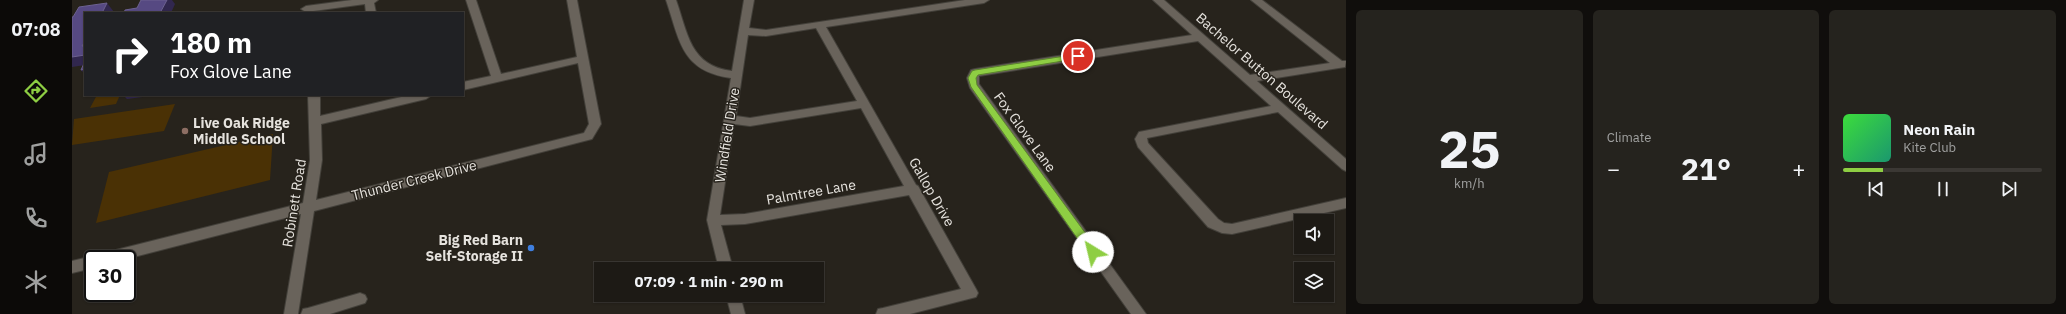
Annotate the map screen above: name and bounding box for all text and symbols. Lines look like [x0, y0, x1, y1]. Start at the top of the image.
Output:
street label: Bachelor Button Boulevard [1192, 9, 1332, 133]
text: 07:08 [11, 18, 61, 41]
text: 180 m [170, 24, 252, 61]
icon: right [104, 28, 156, 80]
pin [1061, 39, 1095, 73]
icon: arrive [1067, 45, 1089, 67]
text: Fox Glove Lane [170, 60, 292, 83]
icon: directions [22, 77, 50, 105]
street label: Windfield Drive [711, 86, 743, 184]
street label: Fox Glove Lane [990, 88, 1060, 176]
place label: Live Oak Ridge Middle School [193, 114, 290, 148]
text: 25 [1438, 115, 1501, 182]
text: Neon Rain [1903, 120, 1975, 139]
marker: Live Oak Ridge Middle School [180, 126, 190, 136]
text: Climate [1607, 129, 1651, 146]
text: Kite Club [1903, 139, 1956, 156]
icon: music [22, 140, 50, 168]
text: 21° [1681, 149, 1731, 188]
street label: Gallop Drive [905, 154, 959, 230]
text: − [1607, 154, 1620, 183]
text: + [1792, 154, 1805, 183]
street label: Thunder Creek Drive [350, 156, 479, 204]
street label: Robinett Road [278, 158, 310, 248]
street label: Palmtree Lane [765, 175, 857, 209]
text: km/h [1454, 175, 1485, 192]
icon: previous [1865, 178, 1887, 200]
icon: pause [1932, 178, 1954, 200]
icon: next [1998, 178, 2020, 200]
icon: phone [22, 204, 50, 232]
map controls [1294, 214, 1334, 302]
button: sound [1294, 214, 1334, 254]
place label: Big Red Barn Self-Storage II [426, 231, 523, 265]
position arrow [1072, 231, 1114, 273]
marker: Big Red Barn Self-Storage II [526, 243, 536, 253]
speed limit sign: 30 [84, 250, 136, 302]
button: layers [1294, 262, 1334, 302]
icon: climate [22, 268, 50, 296]
text: 07:09 · 1 min · 290 m [635, 272, 783, 291]

